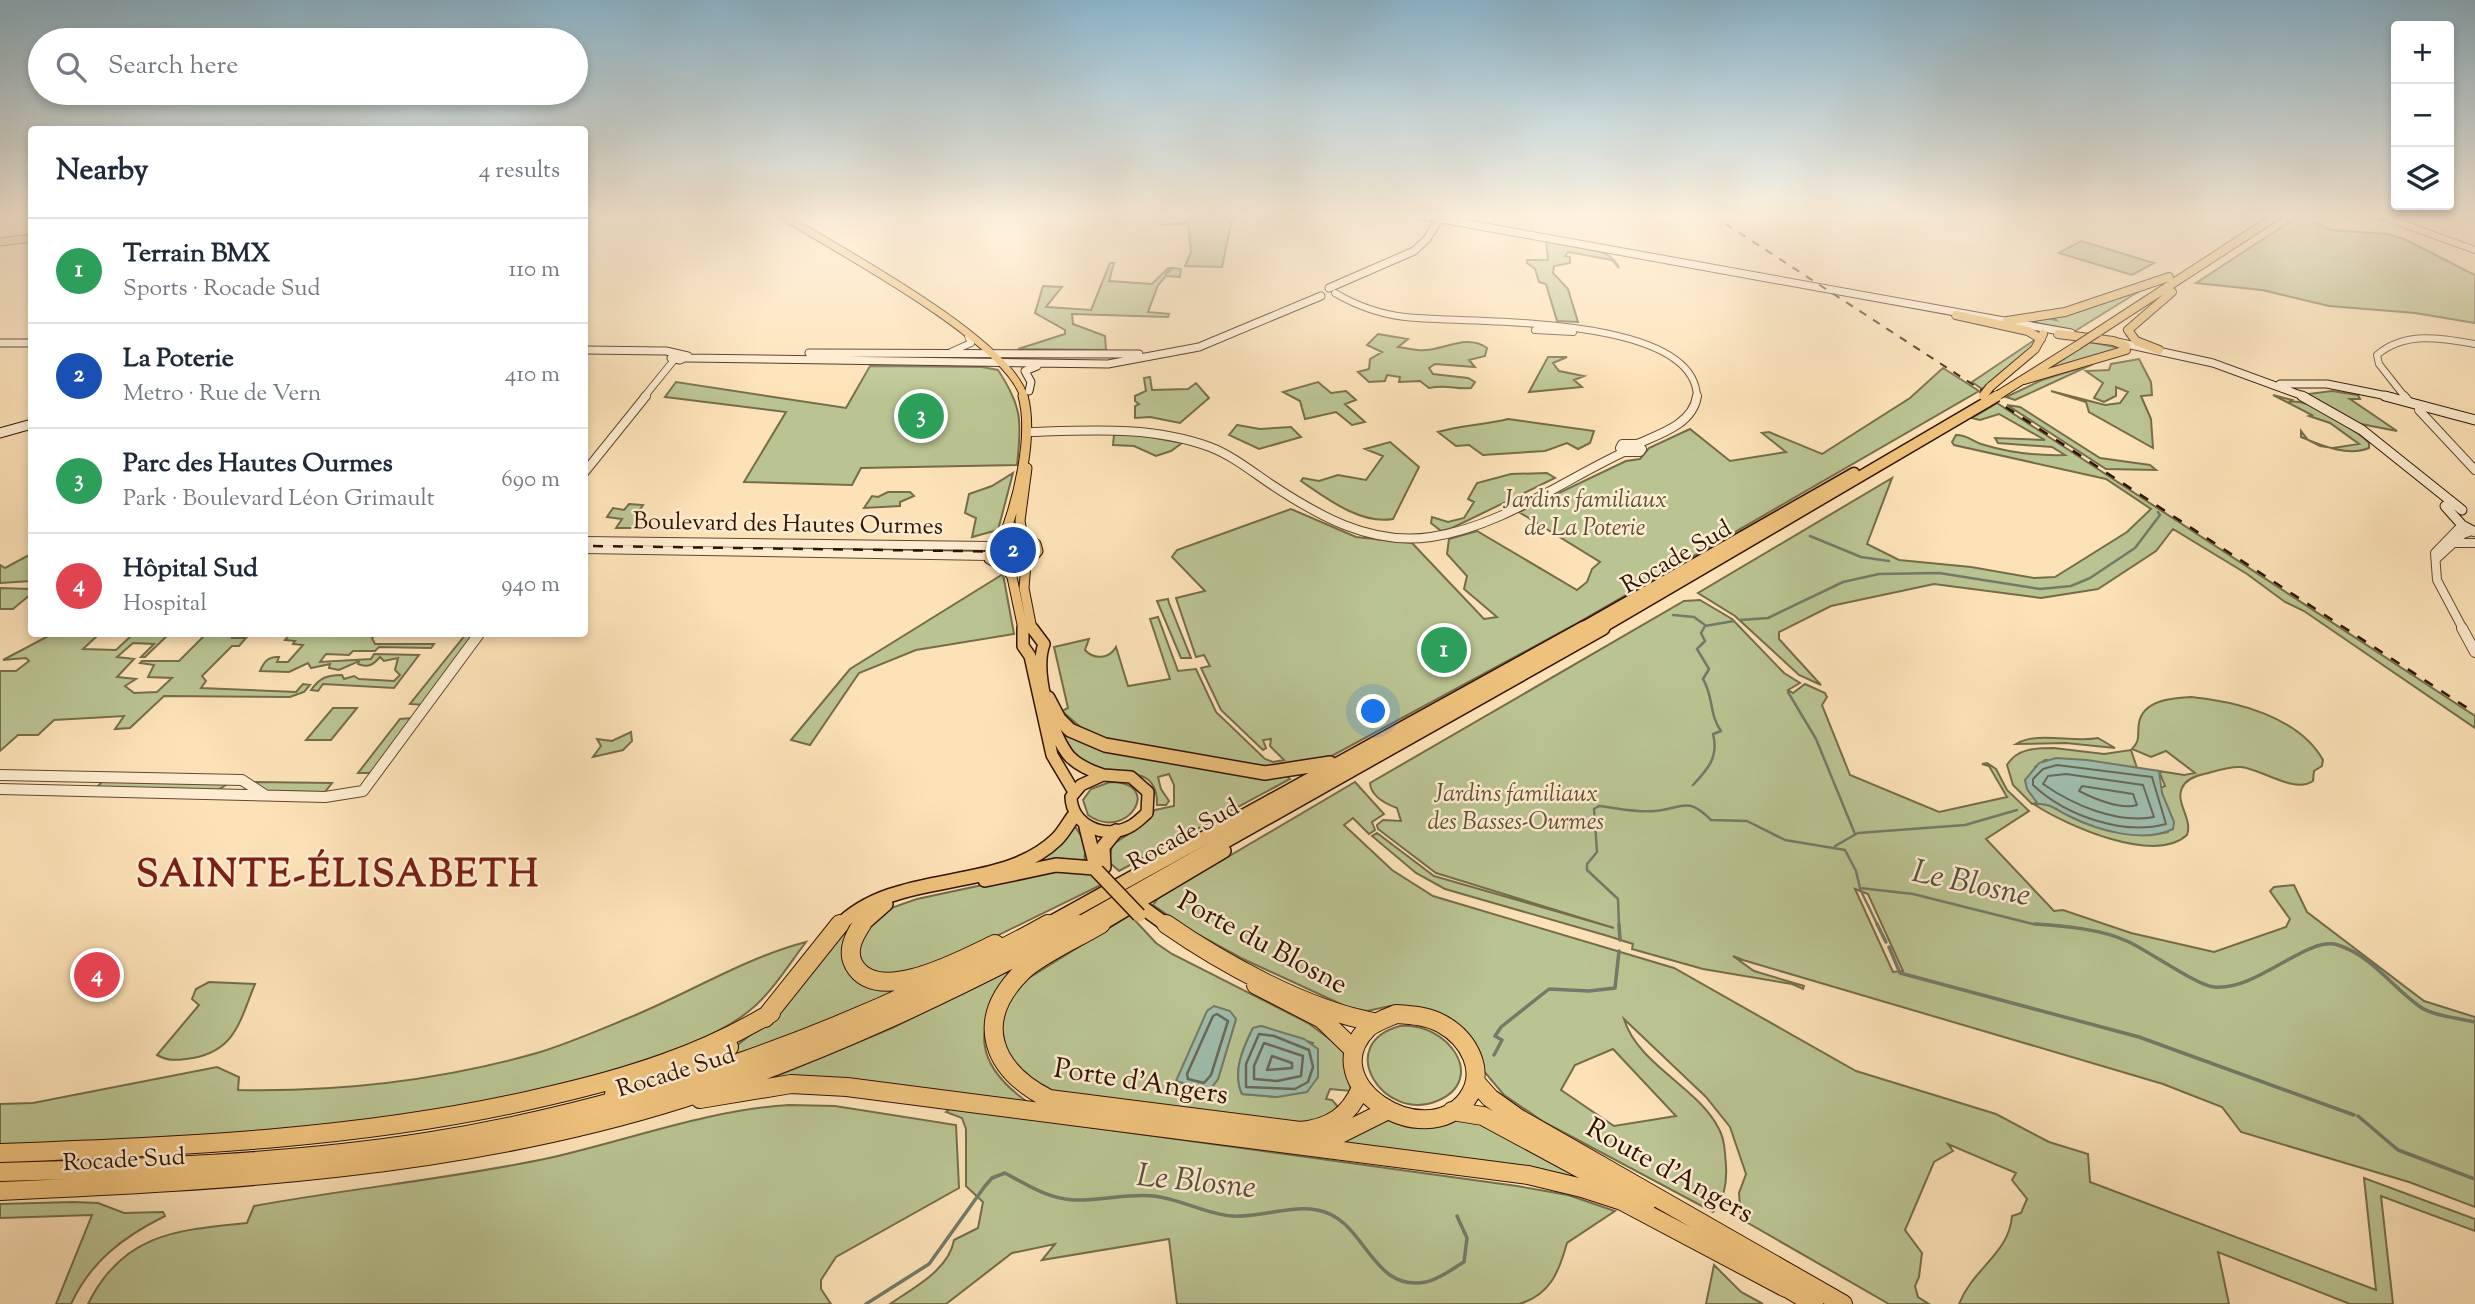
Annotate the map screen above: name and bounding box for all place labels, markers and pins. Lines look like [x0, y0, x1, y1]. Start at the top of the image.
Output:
pin: 3 [898, 390, 944, 442]
pin: 2 [990, 524, 1036, 576]
pin: 1 [1421, 624, 1467, 676]
pin: 4 [74, 949, 120, 1001]

